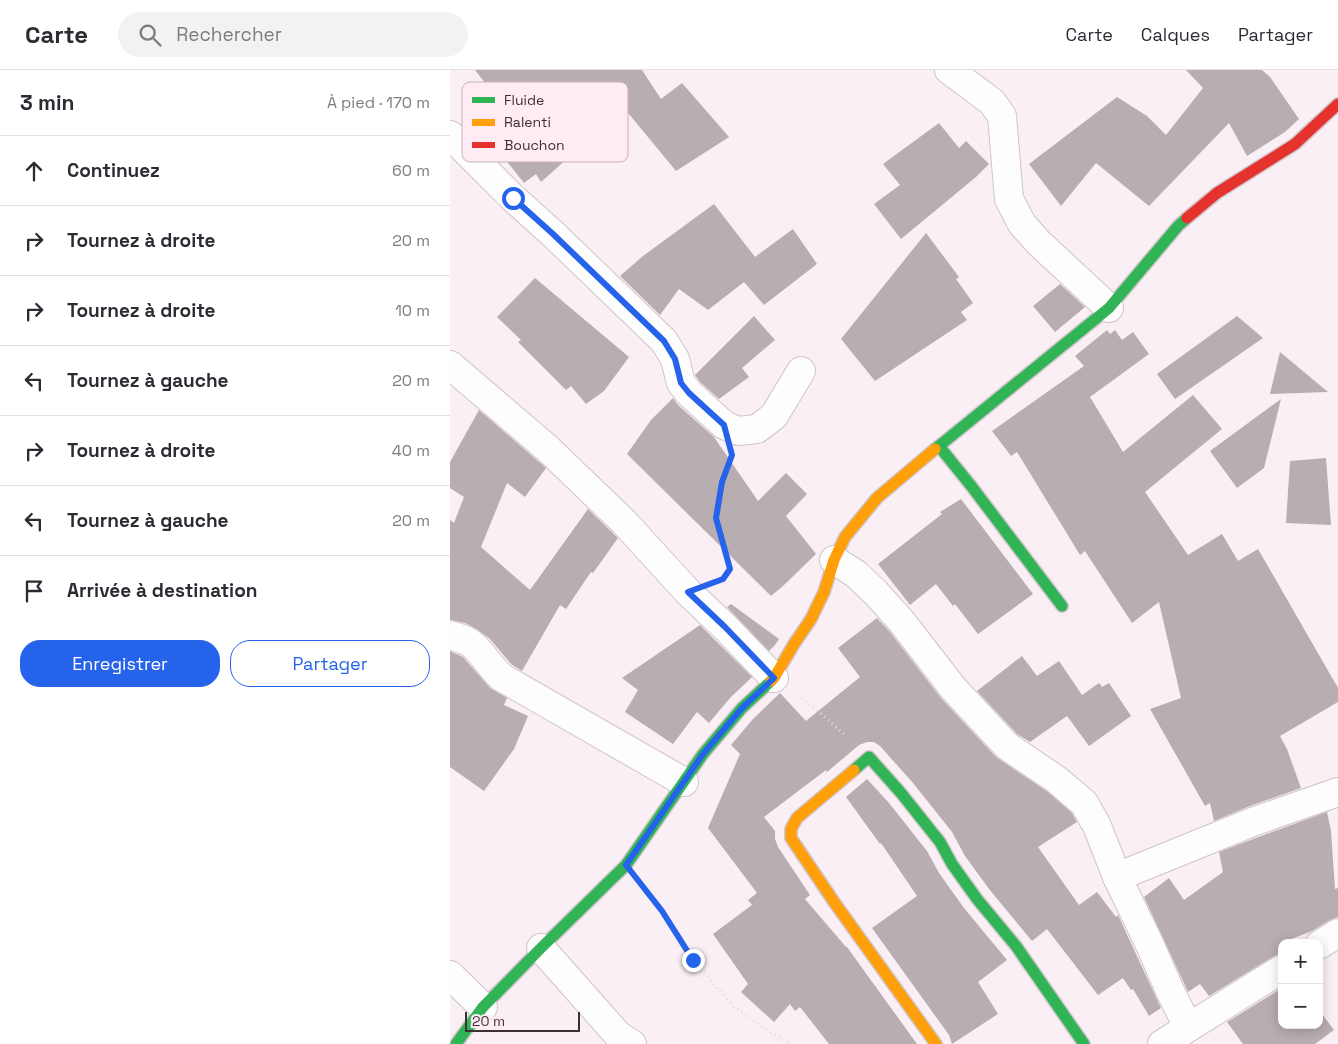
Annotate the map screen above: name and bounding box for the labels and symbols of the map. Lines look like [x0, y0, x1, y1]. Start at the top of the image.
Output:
legend [462, 82, 628, 162]
text: Fluide [504, 91, 544, 109]
text: Ralenti [504, 113, 551, 131]
text: Bouchon [504, 136, 565, 154]
route start [502, 187, 525, 210]
route end [682, 949, 705, 972]
scale bar [465, 1009, 580, 1032]

